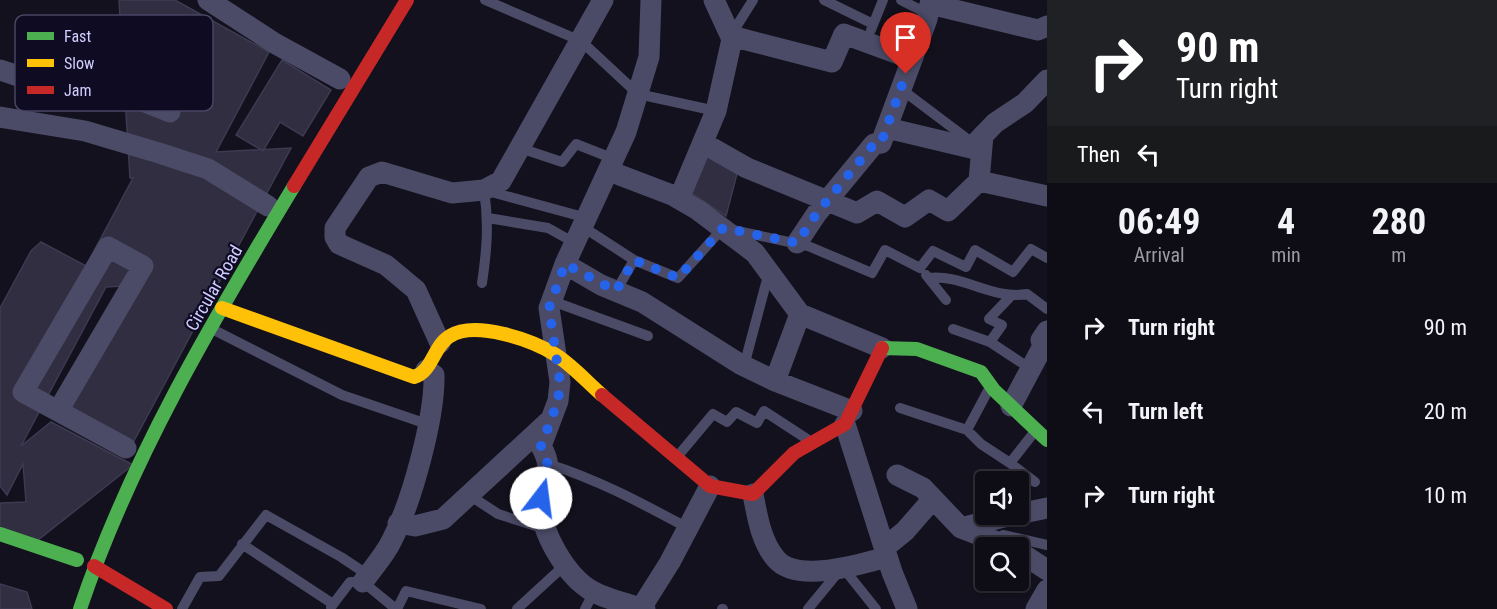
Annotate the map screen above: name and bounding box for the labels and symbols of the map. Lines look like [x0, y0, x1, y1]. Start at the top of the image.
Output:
pin [880, 12, 931, 74]
legend [15, 15, 213, 111]
text: Fast [64, 27, 91, 46]
text: Slow [64, 54, 94, 73]
text: Jam [64, 81, 91, 100]
street label: Circular Road [181, 241, 246, 334]
position arrow [509, 466, 573, 530]

